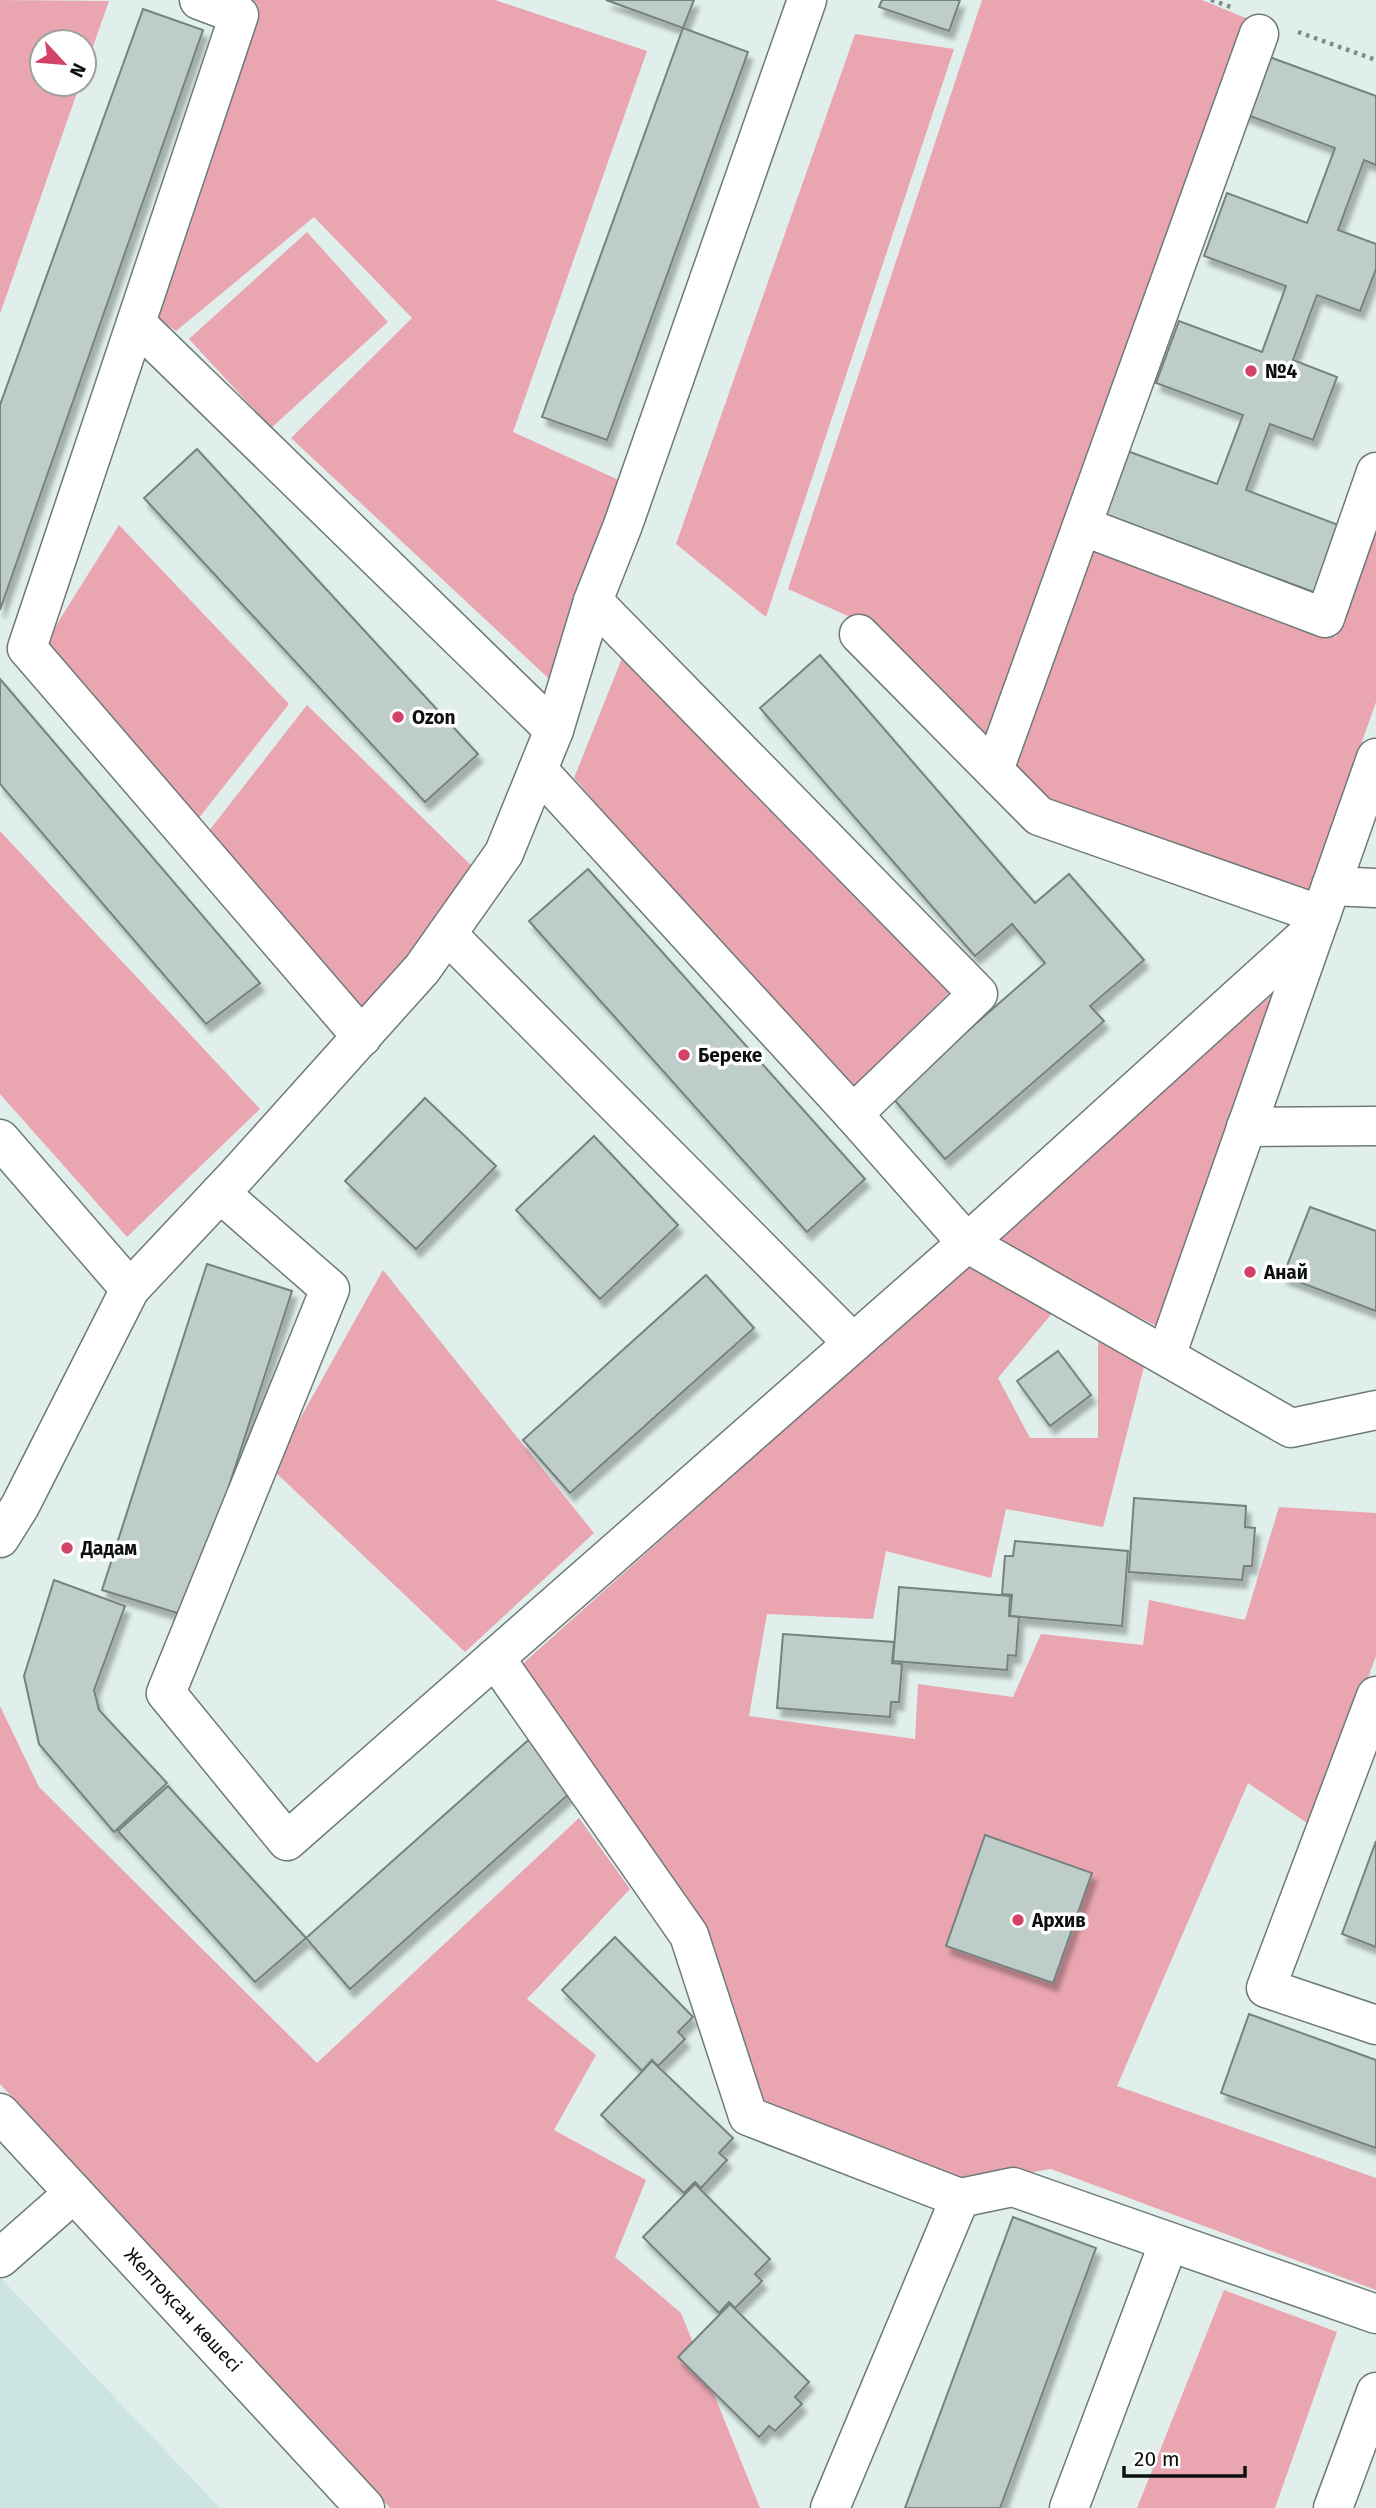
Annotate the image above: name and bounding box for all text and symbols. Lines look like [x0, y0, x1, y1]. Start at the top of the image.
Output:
north arrow [28, 28, 98, 98]
text: N [65, 60, 91, 81]
place label: №4 [1265, 360, 1298, 383]
marker: №4 [1243, 363, 1259, 379]
place label: Ozon [412, 706, 456, 729]
marker: Ozon [390, 709, 406, 725]
place label: Береке [698, 1044, 762, 1067]
marker: Береке [676, 1047, 692, 1063]
place label: Анай [1263, 1261, 1308, 1284]
marker: Анай [1242, 1264, 1258, 1280]
place label: Дадам [80, 1537, 137, 1560]
marker: Дадам [59, 1540, 75, 1556]
place label: Архив [1031, 1909, 1086, 1932]
marker: Архив [1010, 1912, 1026, 1928]
street label: Желтоқсан көшесі [120, 2243, 246, 2377]
scale bar [1124, 2434, 1245, 2478]
text: 20 m [1134, 2446, 1180, 2472]

